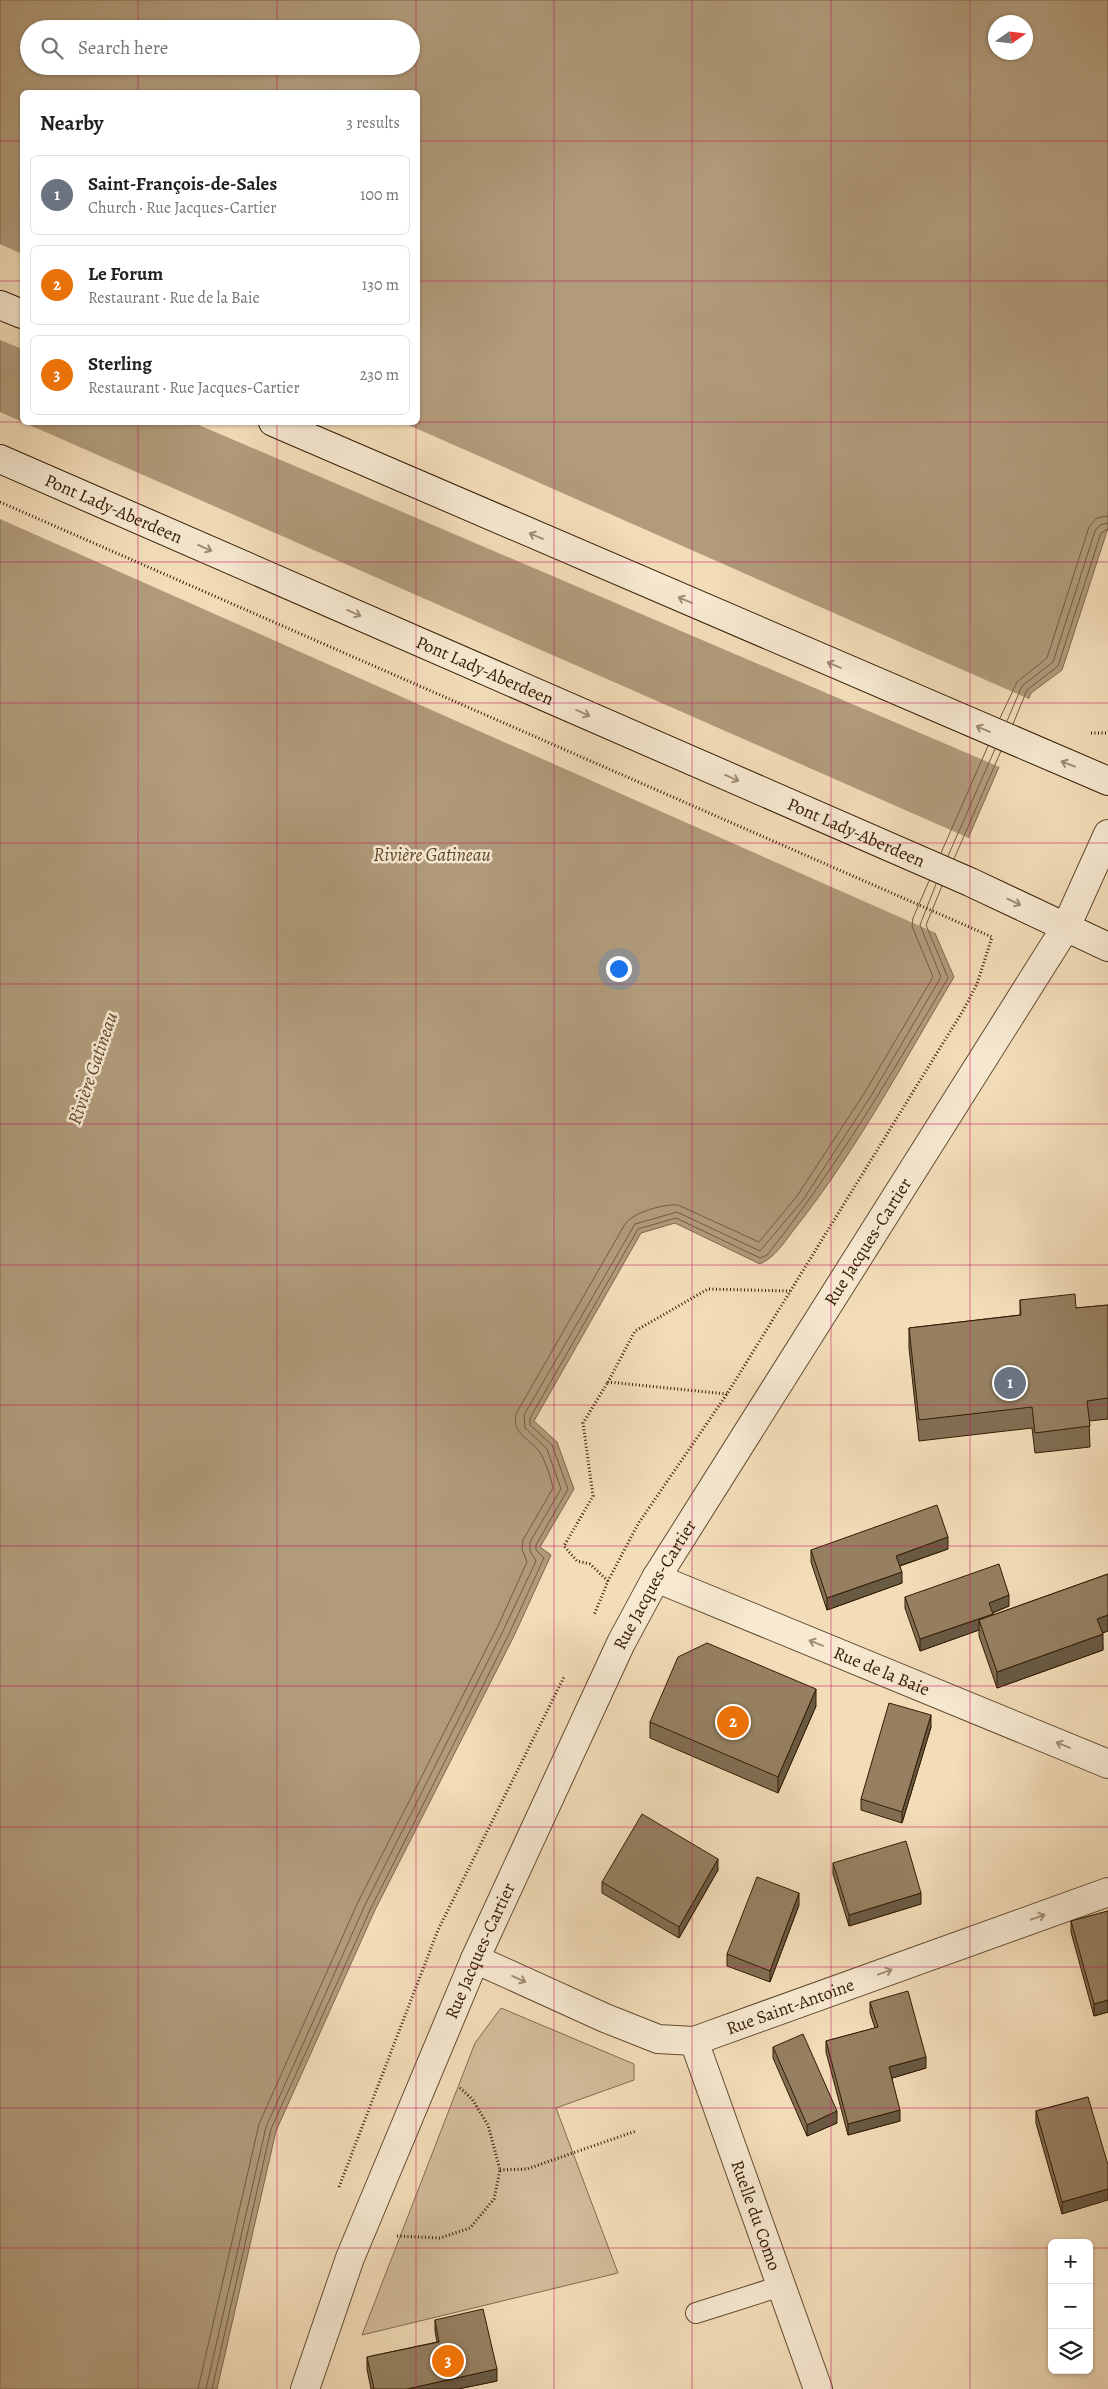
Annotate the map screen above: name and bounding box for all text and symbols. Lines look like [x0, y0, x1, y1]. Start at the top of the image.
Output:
north arrow [988, 15, 1033, 60]
search box [20, 20, 420, 75]
icon: search [38, 34, 66, 62]
text: Search here [78, 35, 168, 61]
text: Nearby [40, 109, 103, 137]
text: 3 results [346, 112, 400, 134]
text: Saint-François-de-Sales [88, 171, 277, 197]
text: 1 [54, 184, 60, 206]
text: 100 m [360, 184, 399, 206]
text: Church · Rue Jacques-Cartier [88, 197, 276, 219]
text: Le Forum [88, 261, 163, 287]
text: 2 [53, 274, 61, 296]
text: 130 m [362, 274, 399, 296]
text: Restaurant · Rue de la Baie [88, 287, 260, 309]
text: Sterling [88, 351, 152, 377]
text: 3 [54, 364, 60, 386]
text: 230 m [360, 364, 399, 386]
text: Restaurant · Rue Jacques-Cartier [88, 377, 300, 399]
street label: Pont Lady-Aberdeen [41, 468, 186, 549]
one-way arrow [528, 530, 543, 539]
one-way arrow [197, 544, 212, 554]
one-way arrow [678, 595, 693, 605]
one-way arrow [346, 609, 361, 619]
street label: Pont Lady-Aberdeen [412, 630, 558, 711]
one-way arrow [827, 659, 842, 669]
one-way arrow [575, 709, 590, 719]
one-way arrow [976, 724, 991, 734]
one-way arrow [1061, 759, 1076, 769]
one-way arrow [724, 773, 739, 783]
street label: Pont Lady-Aberdeen [784, 792, 929, 873]
water label: Rivière Gatineau [373, 842, 491, 868]
one-way arrow [1006, 897, 1021, 907]
your location [606, 956, 632, 982]
water label: Rivière Gatineau [62, 1009, 124, 1128]
street label: Rue Jacques-Cartier [819, 1173, 917, 1310]
pin: 1 [994, 1364, 1026, 1402]
street label: Rue Jacques-Cartier [608, 1515, 702, 1654]
one-way arrow [809, 1638, 824, 1648]
street label: Rue de la Baie [830, 1640, 933, 1701]
pin: 2 [717, 1703, 749, 1741]
one-way arrow [1056, 1740, 1071, 1750]
street label: Rue Jacques-Cartier [439, 1879, 521, 2023]
one-way arrow [1030, 1912, 1045, 1921]
one-way arrow [877, 1967, 892, 1976]
street label: Rue Saint-Antoine [723, 1972, 857, 2040]
one-way arrow [511, 1975, 526, 1985]
street label: Ruelle du Como [725, 2157, 787, 2274]
map controls [1048, 2239, 1093, 2374]
button: + [1048, 2239, 1093, 2284]
button: − [1048, 2284, 1093, 2329]
button: layers [1048, 2329, 1093, 2374]
pin: 3 [432, 2342, 464, 2380]

